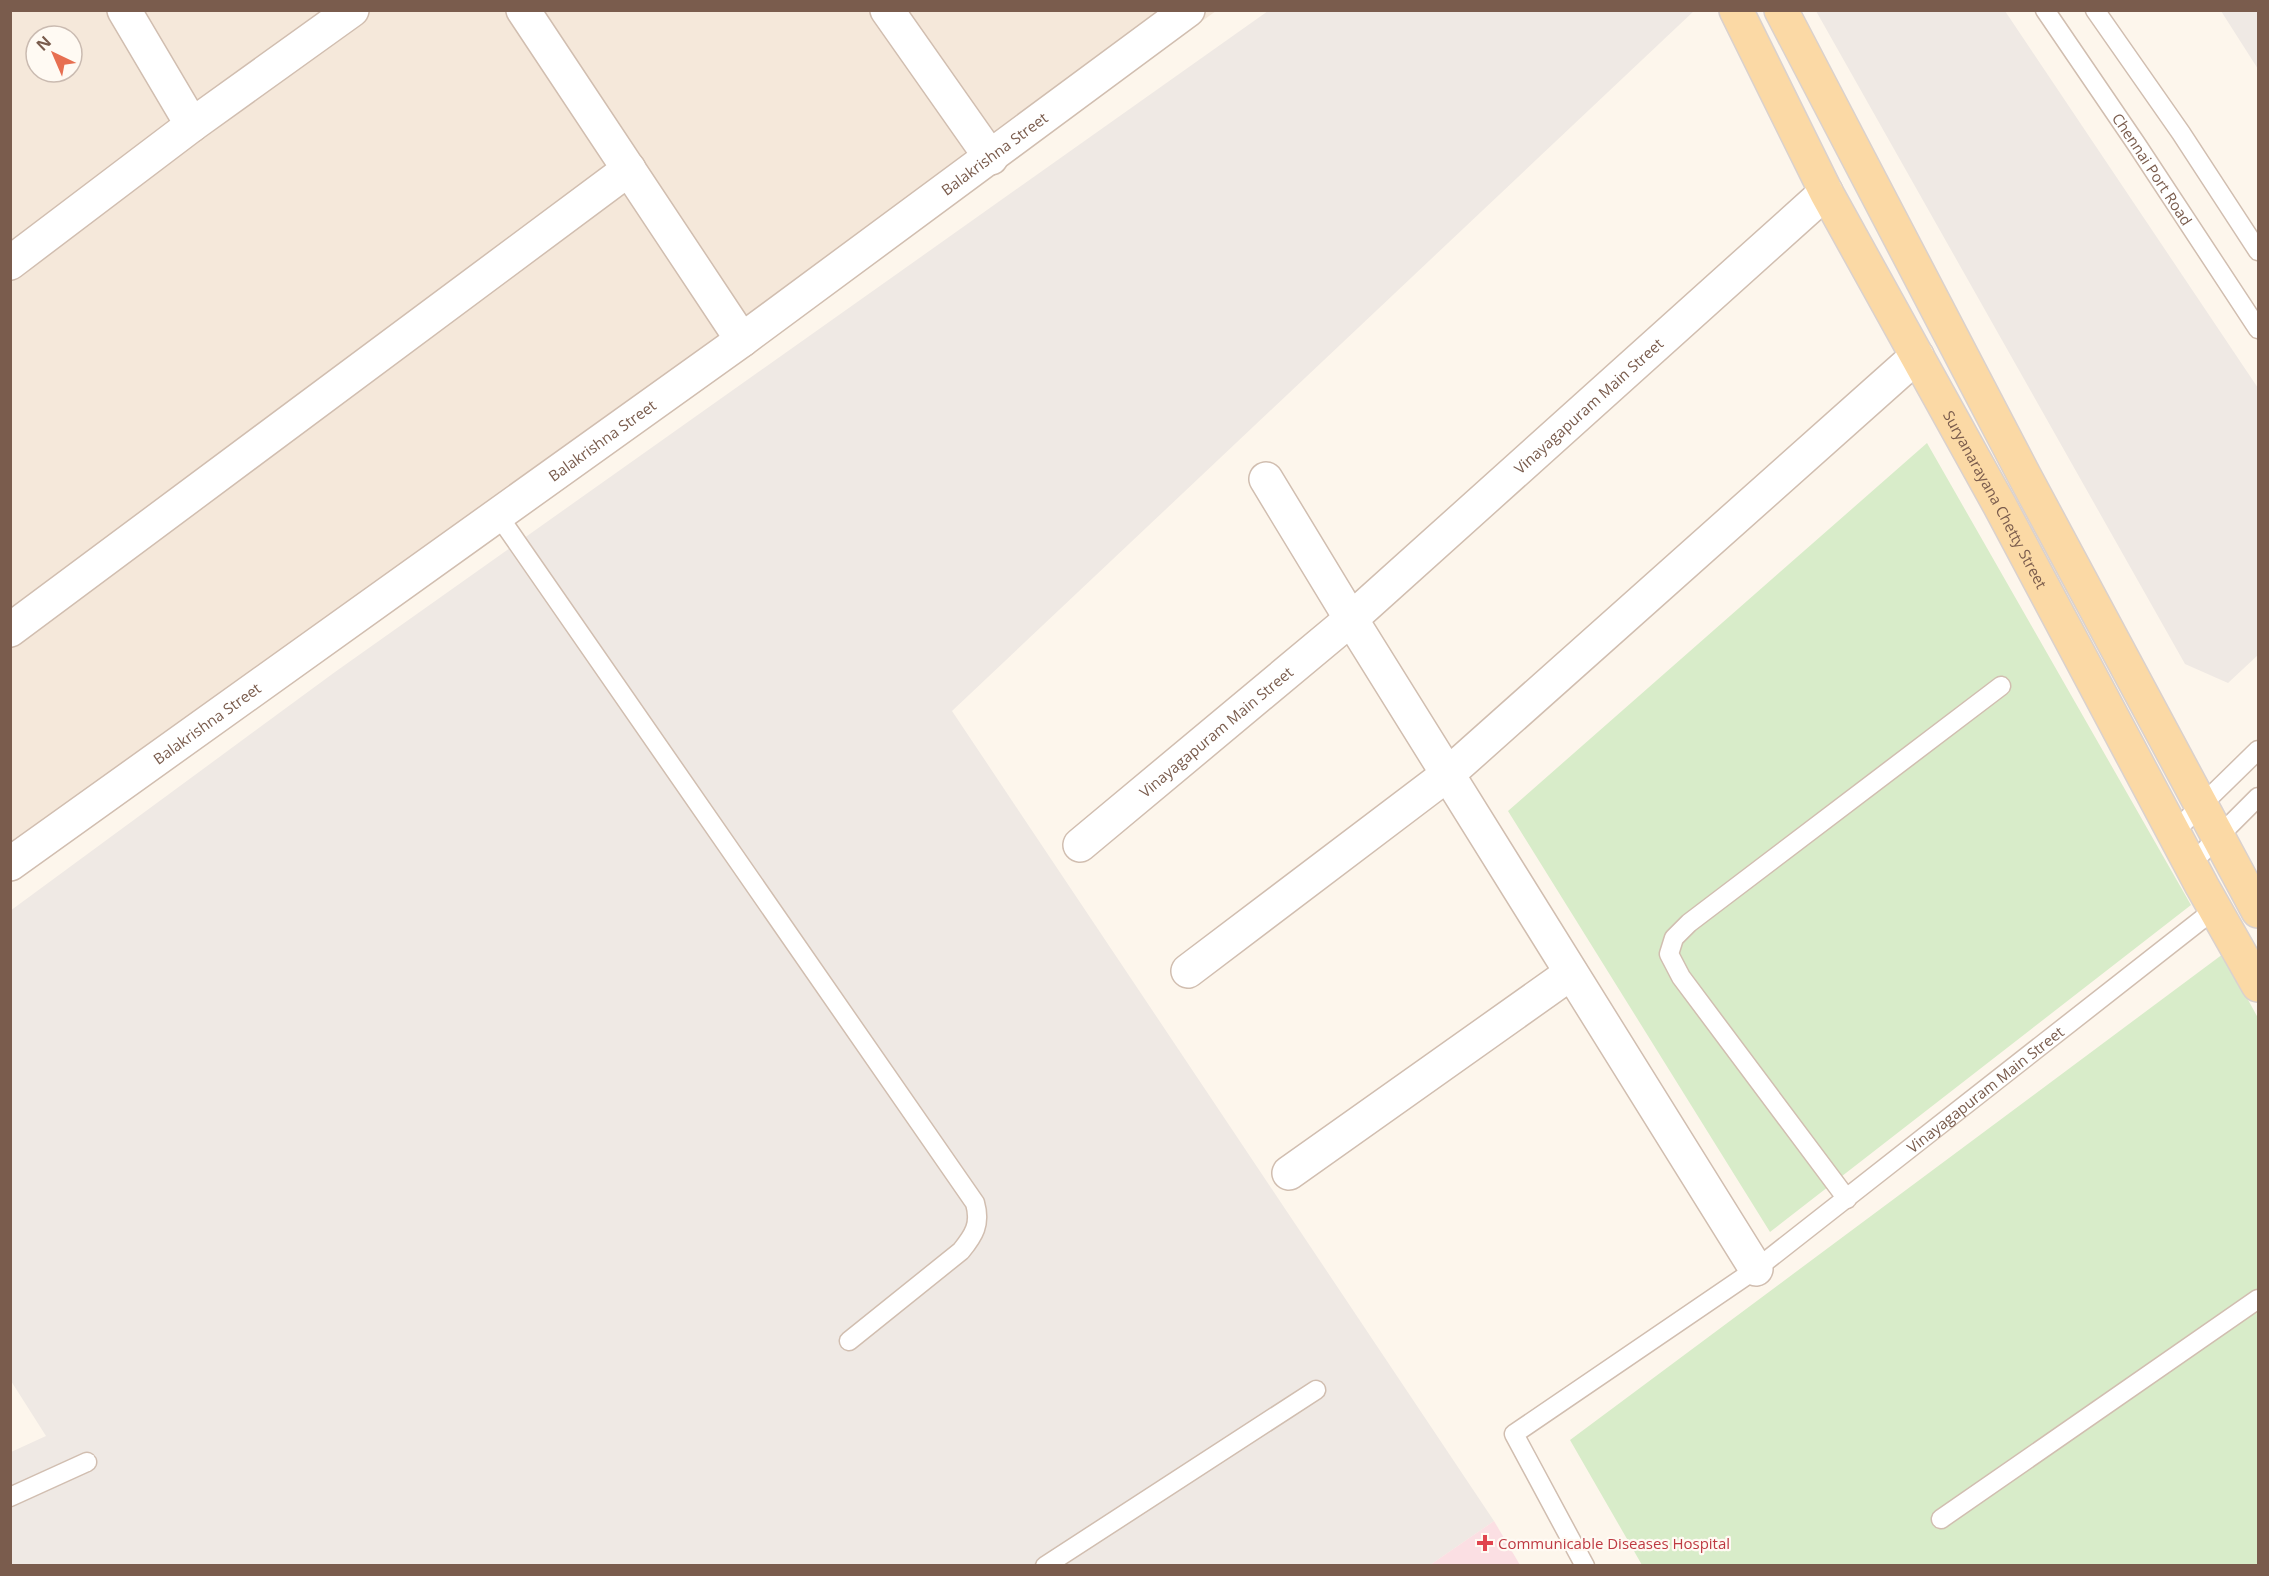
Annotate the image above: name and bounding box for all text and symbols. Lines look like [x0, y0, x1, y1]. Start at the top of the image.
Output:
north arrow [24, 24, 84, 84]
text: N [31, 31, 56, 56]
street label: Balakrishna Street [937, 107, 1052, 199]
street label: Chennai Port Road [2108, 109, 2197, 229]
street label: Vinayagapuram Main Street [1509, 333, 1667, 478]
street label: Balakrishna Street [544, 395, 660, 486]
street label: Suryanarayana Chetty Street [1939, 407, 2052, 592]
street label: Vinayagapuram Main Street [1135, 662, 1297, 801]
street label: Balakrishna Street [149, 678, 265, 768]
street label: Vinayagapuram Main Street [1903, 1022, 2068, 1157]
place label: Communicable Diseases Hospital [1498, 1533, 1730, 1553]
marker: Communicable Diseases Hospital [1476, 1534, 1494, 1552]

